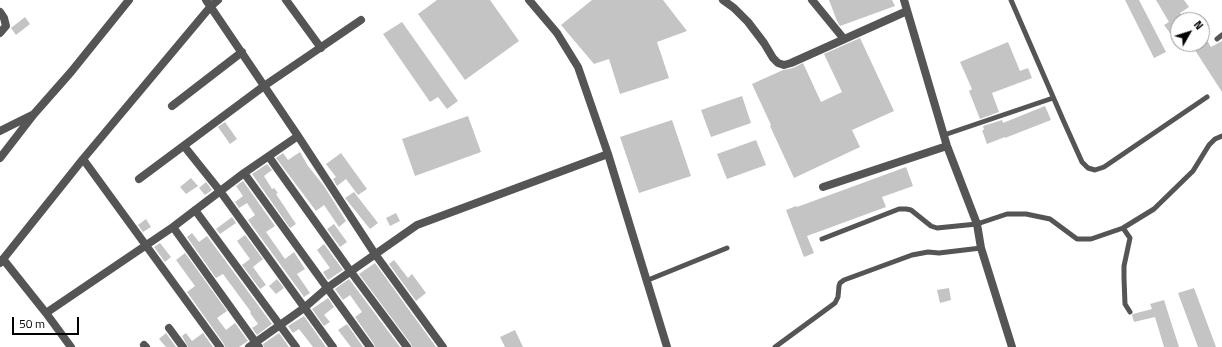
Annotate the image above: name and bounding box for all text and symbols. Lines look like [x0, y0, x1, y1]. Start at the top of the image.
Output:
north arrow [1170, 12, 1210, 52]
text: N [1190, 17, 1207, 33]
scale bar [14, 309, 81, 335]
text: 50 m [19, 314, 45, 333]

